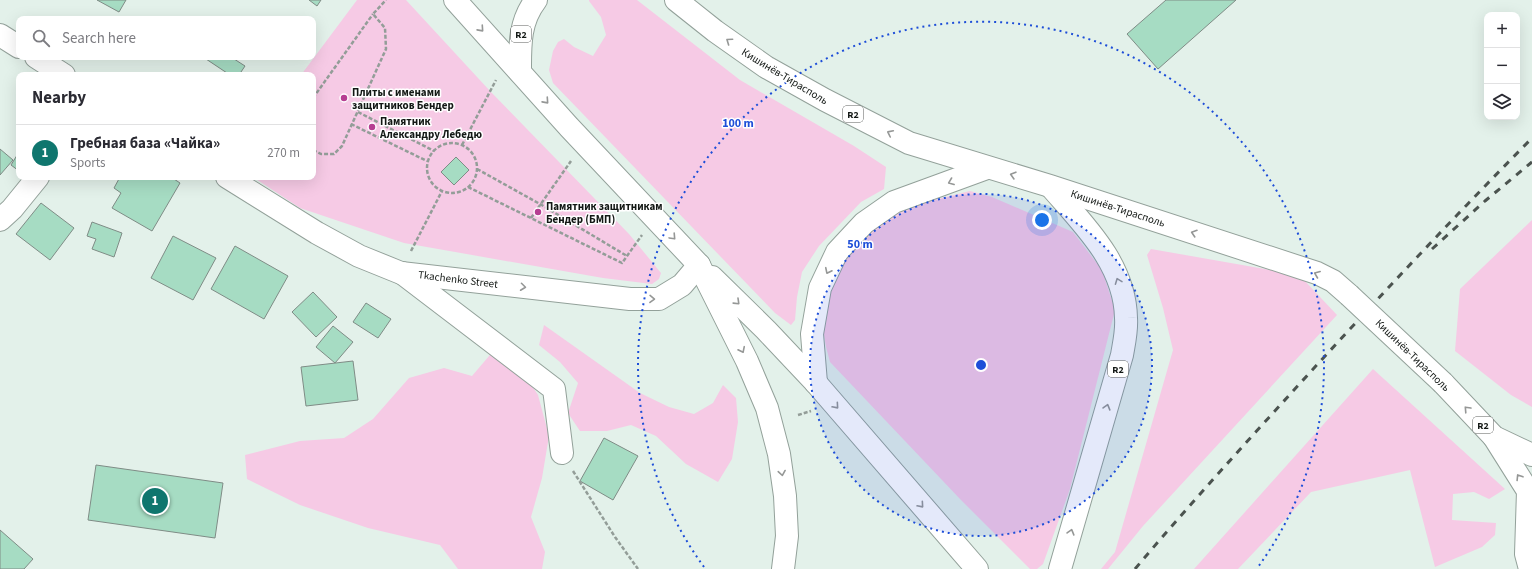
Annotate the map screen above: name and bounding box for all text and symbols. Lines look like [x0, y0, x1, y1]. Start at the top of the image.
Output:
map controls [1484, 12, 1520, 120]
button: + [1484, 12, 1520, 48]
search box [16, 16, 316, 60]
one-way arrow [477, 24, 484, 32]
road number: R2 [511, 26, 531, 42]
icon: search [30, 27, 52, 49]
text: Search here [62, 28, 136, 49]
one-way arrow [726, 38, 733, 46]
street label: Кишинёв-Тирасполь [739, 45, 831, 108]
button: − [1484, 48, 1520, 84]
button: layers [1484, 84, 1520, 120]
place label: Плиты с именами защитников Бендер [352, 85, 454, 113]
text: Nearby [32, 86, 86, 110]
marker: Плиты с именами защитников Бендер [339, 93, 349, 103]
one-way arrow [541, 96, 548, 104]
road number: R2 [843, 106, 863, 122]
place label: Памятник Александру Лебедю [379, 114, 482, 142]
text: 100 m [722, 115, 754, 132]
marker: Памятник Александру Лебедю [367, 122, 377, 132]
one-way arrow [887, 130, 894, 138]
text: Гребная база «Чайка» [70, 133, 220, 154]
text: 1 [42, 144, 48, 162]
text: 270 m [267, 144, 300, 162]
text: Sports [70, 154, 105, 172]
one-way arrow [1009, 171, 1016, 180]
one-way arrow [947, 177, 954, 185]
street label: Кишинёв-Тирасполь [1069, 186, 1167, 231]
place label: Памятник защитникам Бендер (БМП) [546, 199, 663, 227]
marker: Памятник защитникам Бендер (БМП) [533, 207, 543, 217]
your location [1032, 210, 1052, 230]
one-way arrow [1190, 229, 1197, 238]
one-way arrow [668, 232, 676, 240]
text: 50 m [847, 236, 873, 253]
street label: Tkachenko Street [417, 267, 499, 292]
one-way arrow [825, 267, 833, 275]
one-way arrow [1314, 270, 1321, 278]
one-way arrow [1114, 277, 1122, 284]
one-way arrow [520, 282, 526, 291]
one-way arrow [649, 295, 655, 303]
one-way arrow [732, 297, 740, 305]
street label: Кишинёв-Тирасполь [1372, 316, 1453, 395]
one-way arrow [737, 345, 745, 353]
centre of rings [974, 358, 988, 372]
road number: R2 [1108, 361, 1128, 377]
one-way arrow [832, 402, 839, 409]
one-way arrow [1102, 403, 1111, 410]
one-way arrow [1464, 406, 1472, 414]
road number: R2 [1473, 417, 1493, 433]
one-way arrow [777, 470, 786, 476]
one-way arrow [1516, 474, 1523, 481]
pin: 1 [142, 486, 168, 516]
one-way arrow [917, 500, 924, 507]
one-way arrow [1066, 528, 1075, 535]

